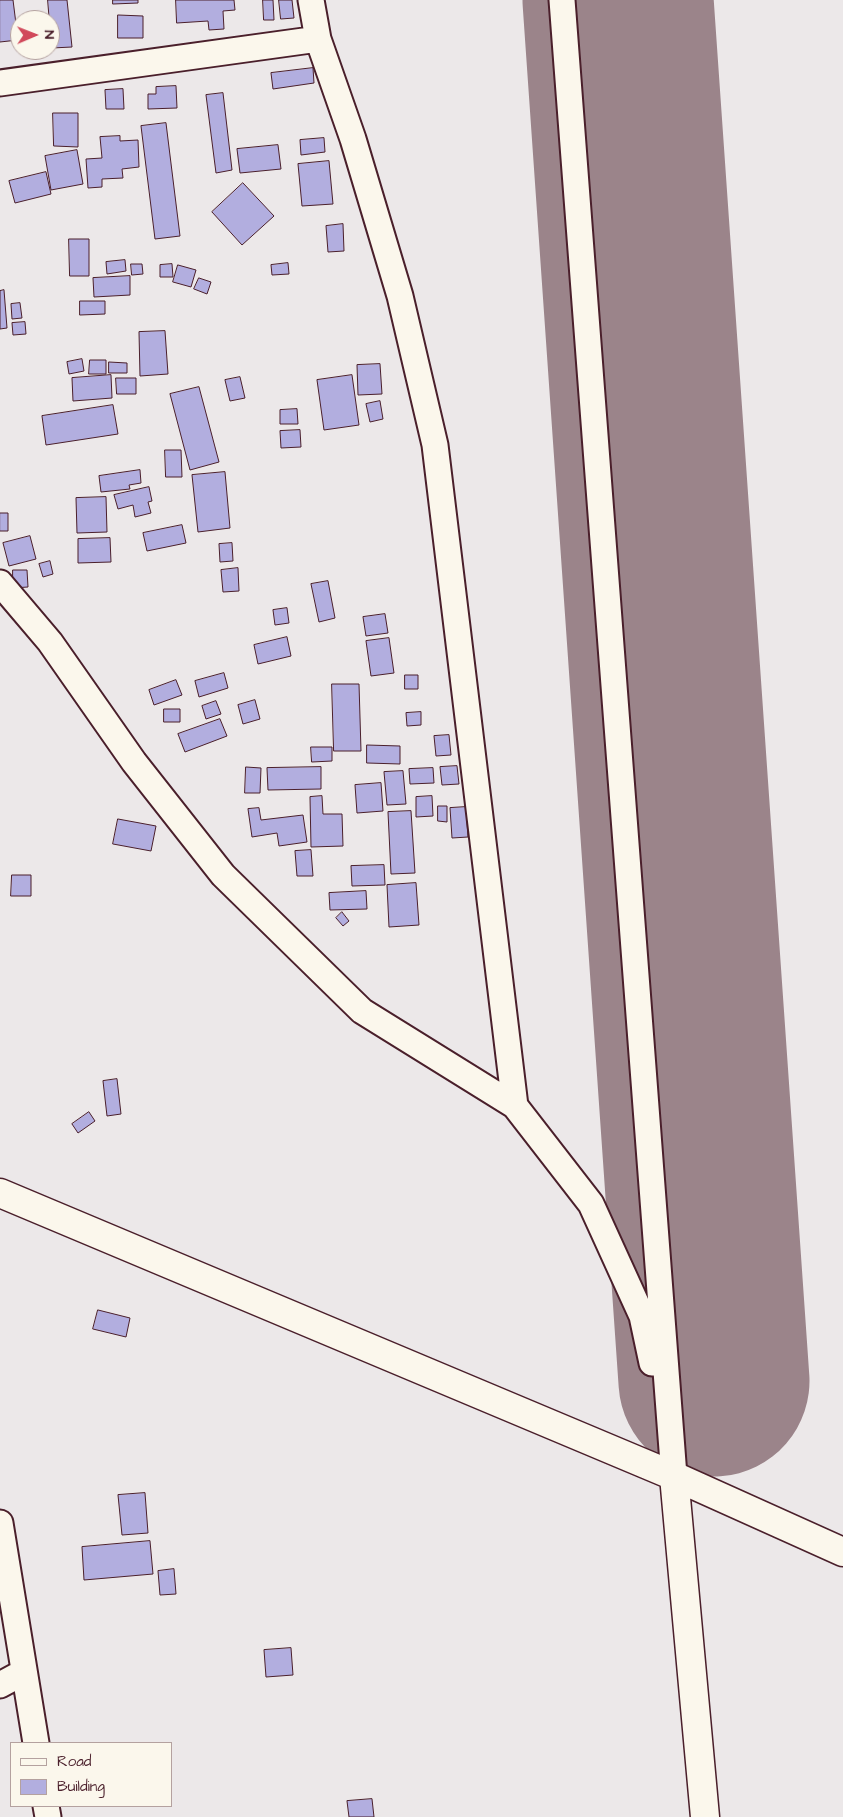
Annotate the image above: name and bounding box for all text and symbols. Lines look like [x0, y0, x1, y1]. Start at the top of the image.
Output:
north arrow [10, 10, 60, 60]
text: N [39, 30, 59, 39]
legend [10, 1742, 172, 1807]
text: Road [57, 1751, 91, 1772]
text: Building [57, 1776, 105, 1797]

